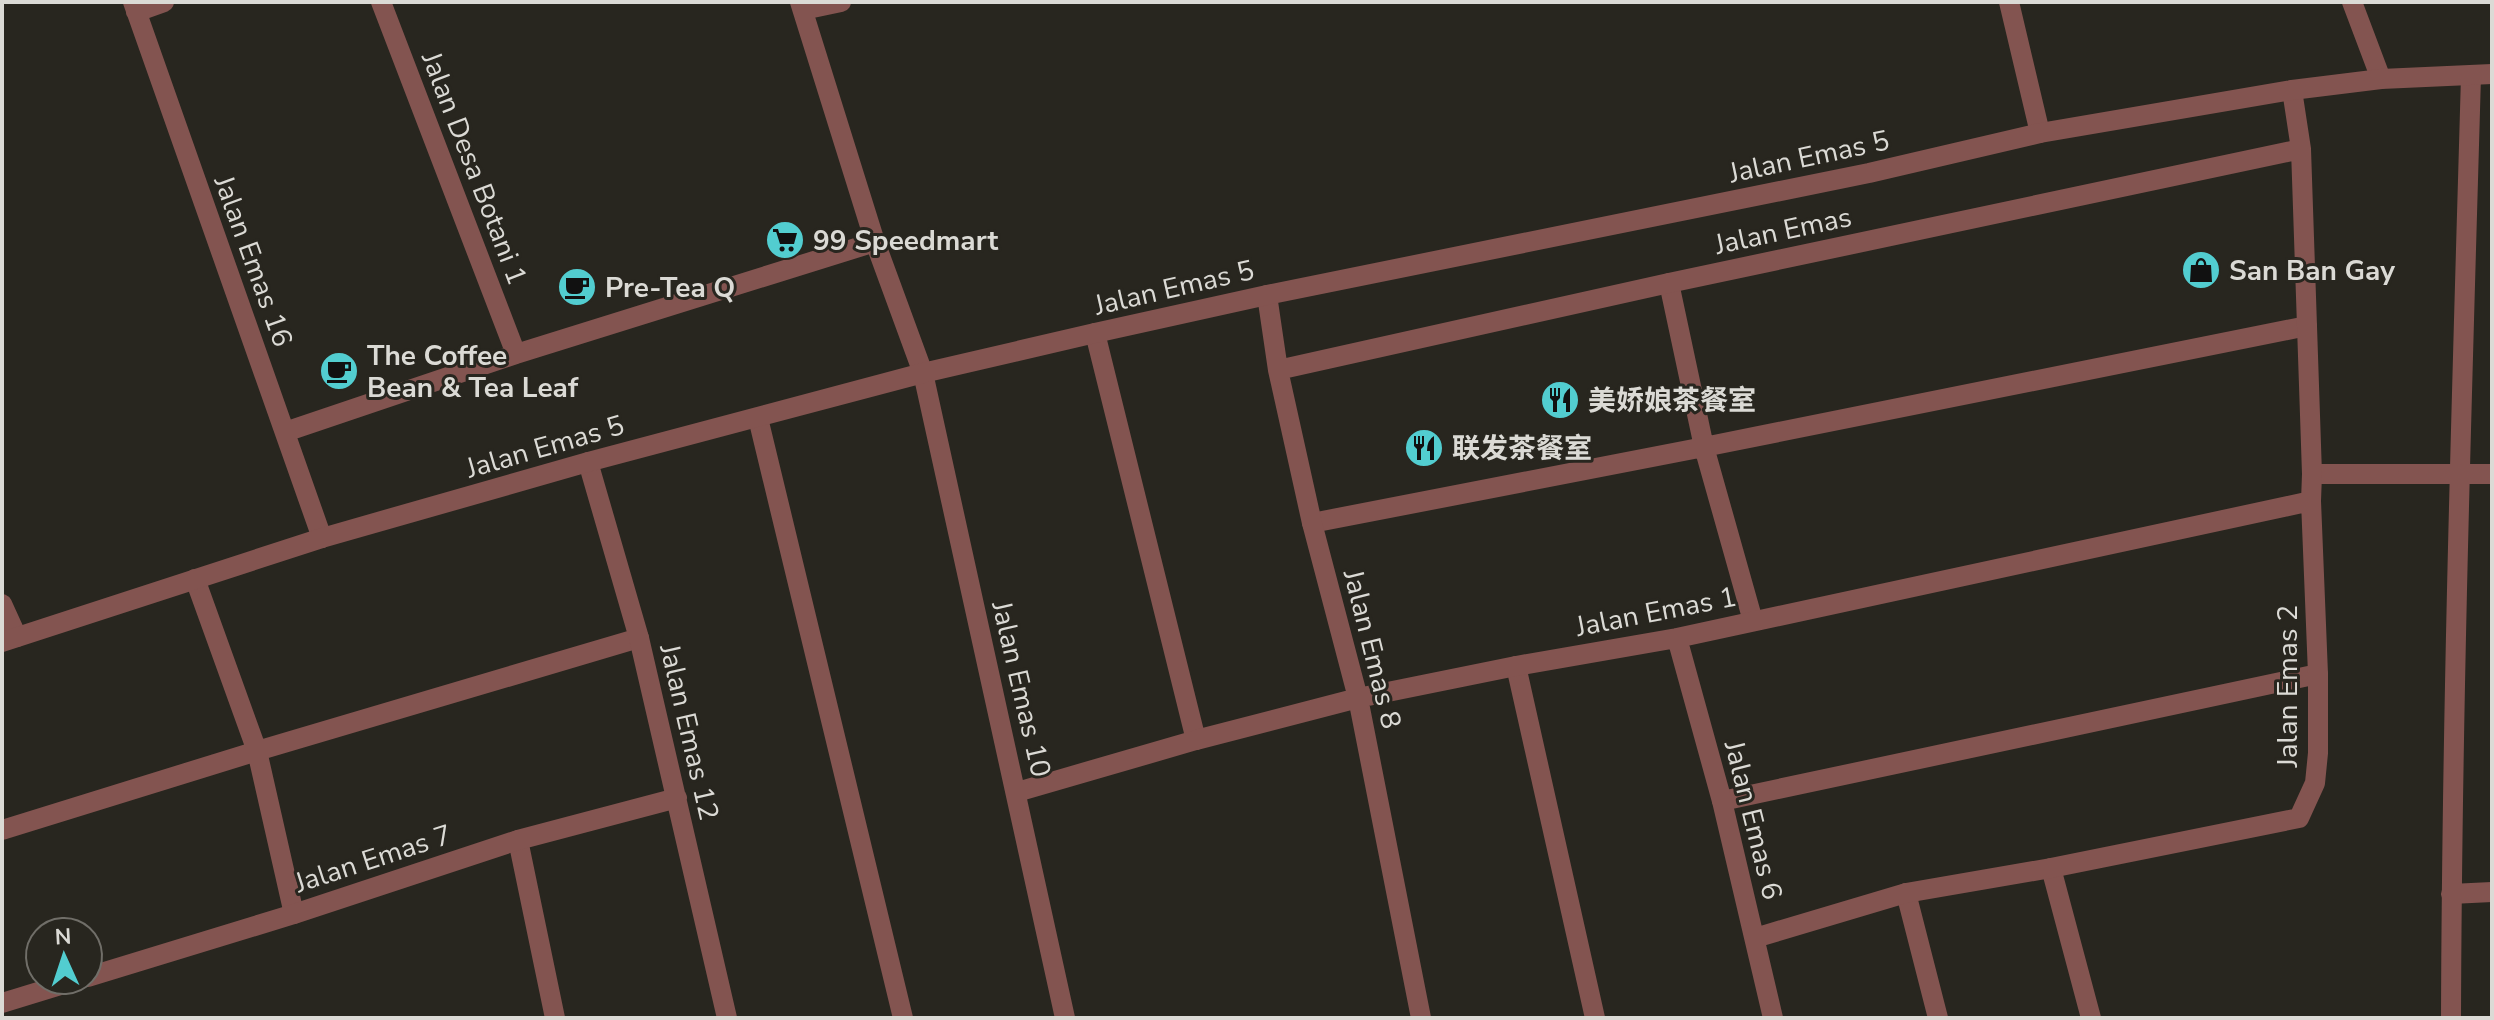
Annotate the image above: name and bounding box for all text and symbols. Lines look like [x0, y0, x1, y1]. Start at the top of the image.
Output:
street label: Jalan Desa Botani 1 [412, 45, 536, 290]
street label: Jalan Emas 5 [1725, 121, 1893, 193]
street label: Jalan Emas 16 [204, 170, 302, 352]
street label: Jalan Emas [1710, 198, 1855, 264]
supermarket icon: 99 Speedmart [764, 219, 806, 261]
place label: 99 Speedmart [813, 222, 998, 260]
shop icon: San Ban Gay [2180, 249, 2222, 291]
street label: Jalan Emas 5 [1090, 251, 1258, 325]
place label: San Ban Gay [2229, 252, 2395, 290]
cafe icon: Pre-Tea Q [556, 266, 598, 308]
place label: Pre-Tea Q [605, 269, 735, 307]
place label: The Coffee Bean & Tea Leaf [367, 337, 579, 407]
cafe icon: The Coffee Bean & Tea Leaf [318, 350, 360, 392]
restaurant icon: 美娇娘茶餐室 [1539, 379, 1581, 421]
place label: 美娇娘茶餐室 [1588, 382, 1756, 420]
street label: Jalan Emas 5 [461, 406, 629, 488]
restaurant icon: 联发茶餐室 [1403, 427, 1445, 469]
place label: 联发茶餐室 [1452, 430, 1592, 468]
street label: Jalan Emas 8 [1334, 565, 1410, 733]
street label: Jalan Emas 1 [1572, 578, 1740, 646]
street label: Jalan Emas 10 [982, 597, 1060, 781]
street label: Jalan Emas 2 [2269, 605, 2307, 768]
street label: Jalan Emas 12 [650, 640, 728, 824]
street label: Jalan Emas 6 [1715, 736, 1791, 904]
street label: Jalan Emas 7 [289, 816, 457, 902]
north arrow [24, 916, 104, 996]
text: N [54, 922, 72, 952]

